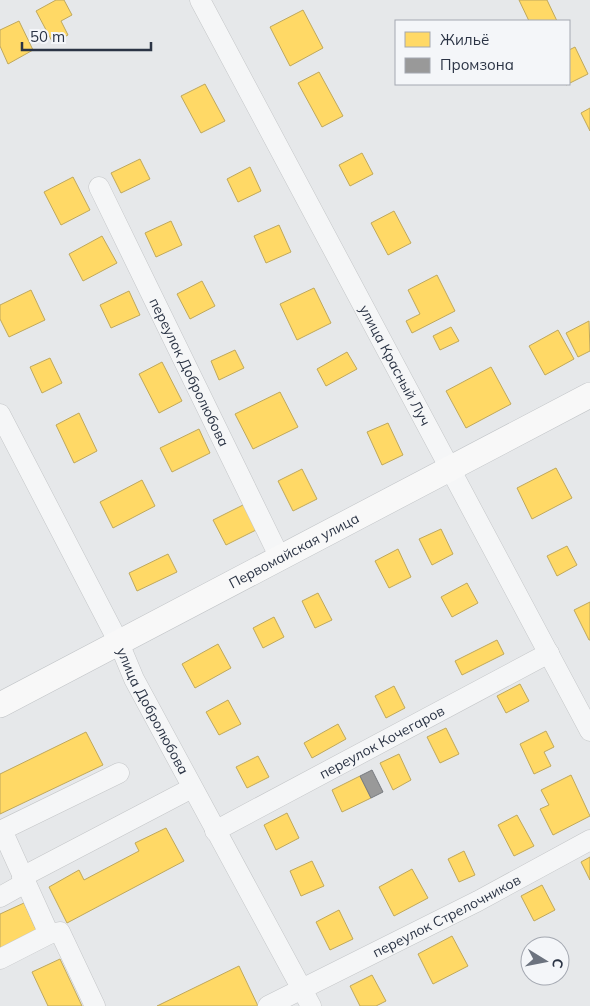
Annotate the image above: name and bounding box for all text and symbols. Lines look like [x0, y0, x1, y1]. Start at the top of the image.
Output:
scale bar [22, 20, 151, 52]
legend [395, 20, 570, 85]
text: 50 m [30, 27, 65, 46]
text: Жильё [440, 30, 489, 49]
text: Промзона [440, 55, 514, 74]
street label: переулок Добролюбова [145, 295, 233, 449]
street label: улица Красный Луч [355, 302, 435, 429]
street label: Первомайская улица [226, 509, 362, 592]
street label: улица Добролюбова [113, 645, 193, 778]
street label: переулок Кочегаров [316, 701, 448, 783]
street label: переулок Стрелочников [370, 870, 524, 961]
north arrow [520, 936, 570, 986]
text: С [548, 957, 567, 970]

